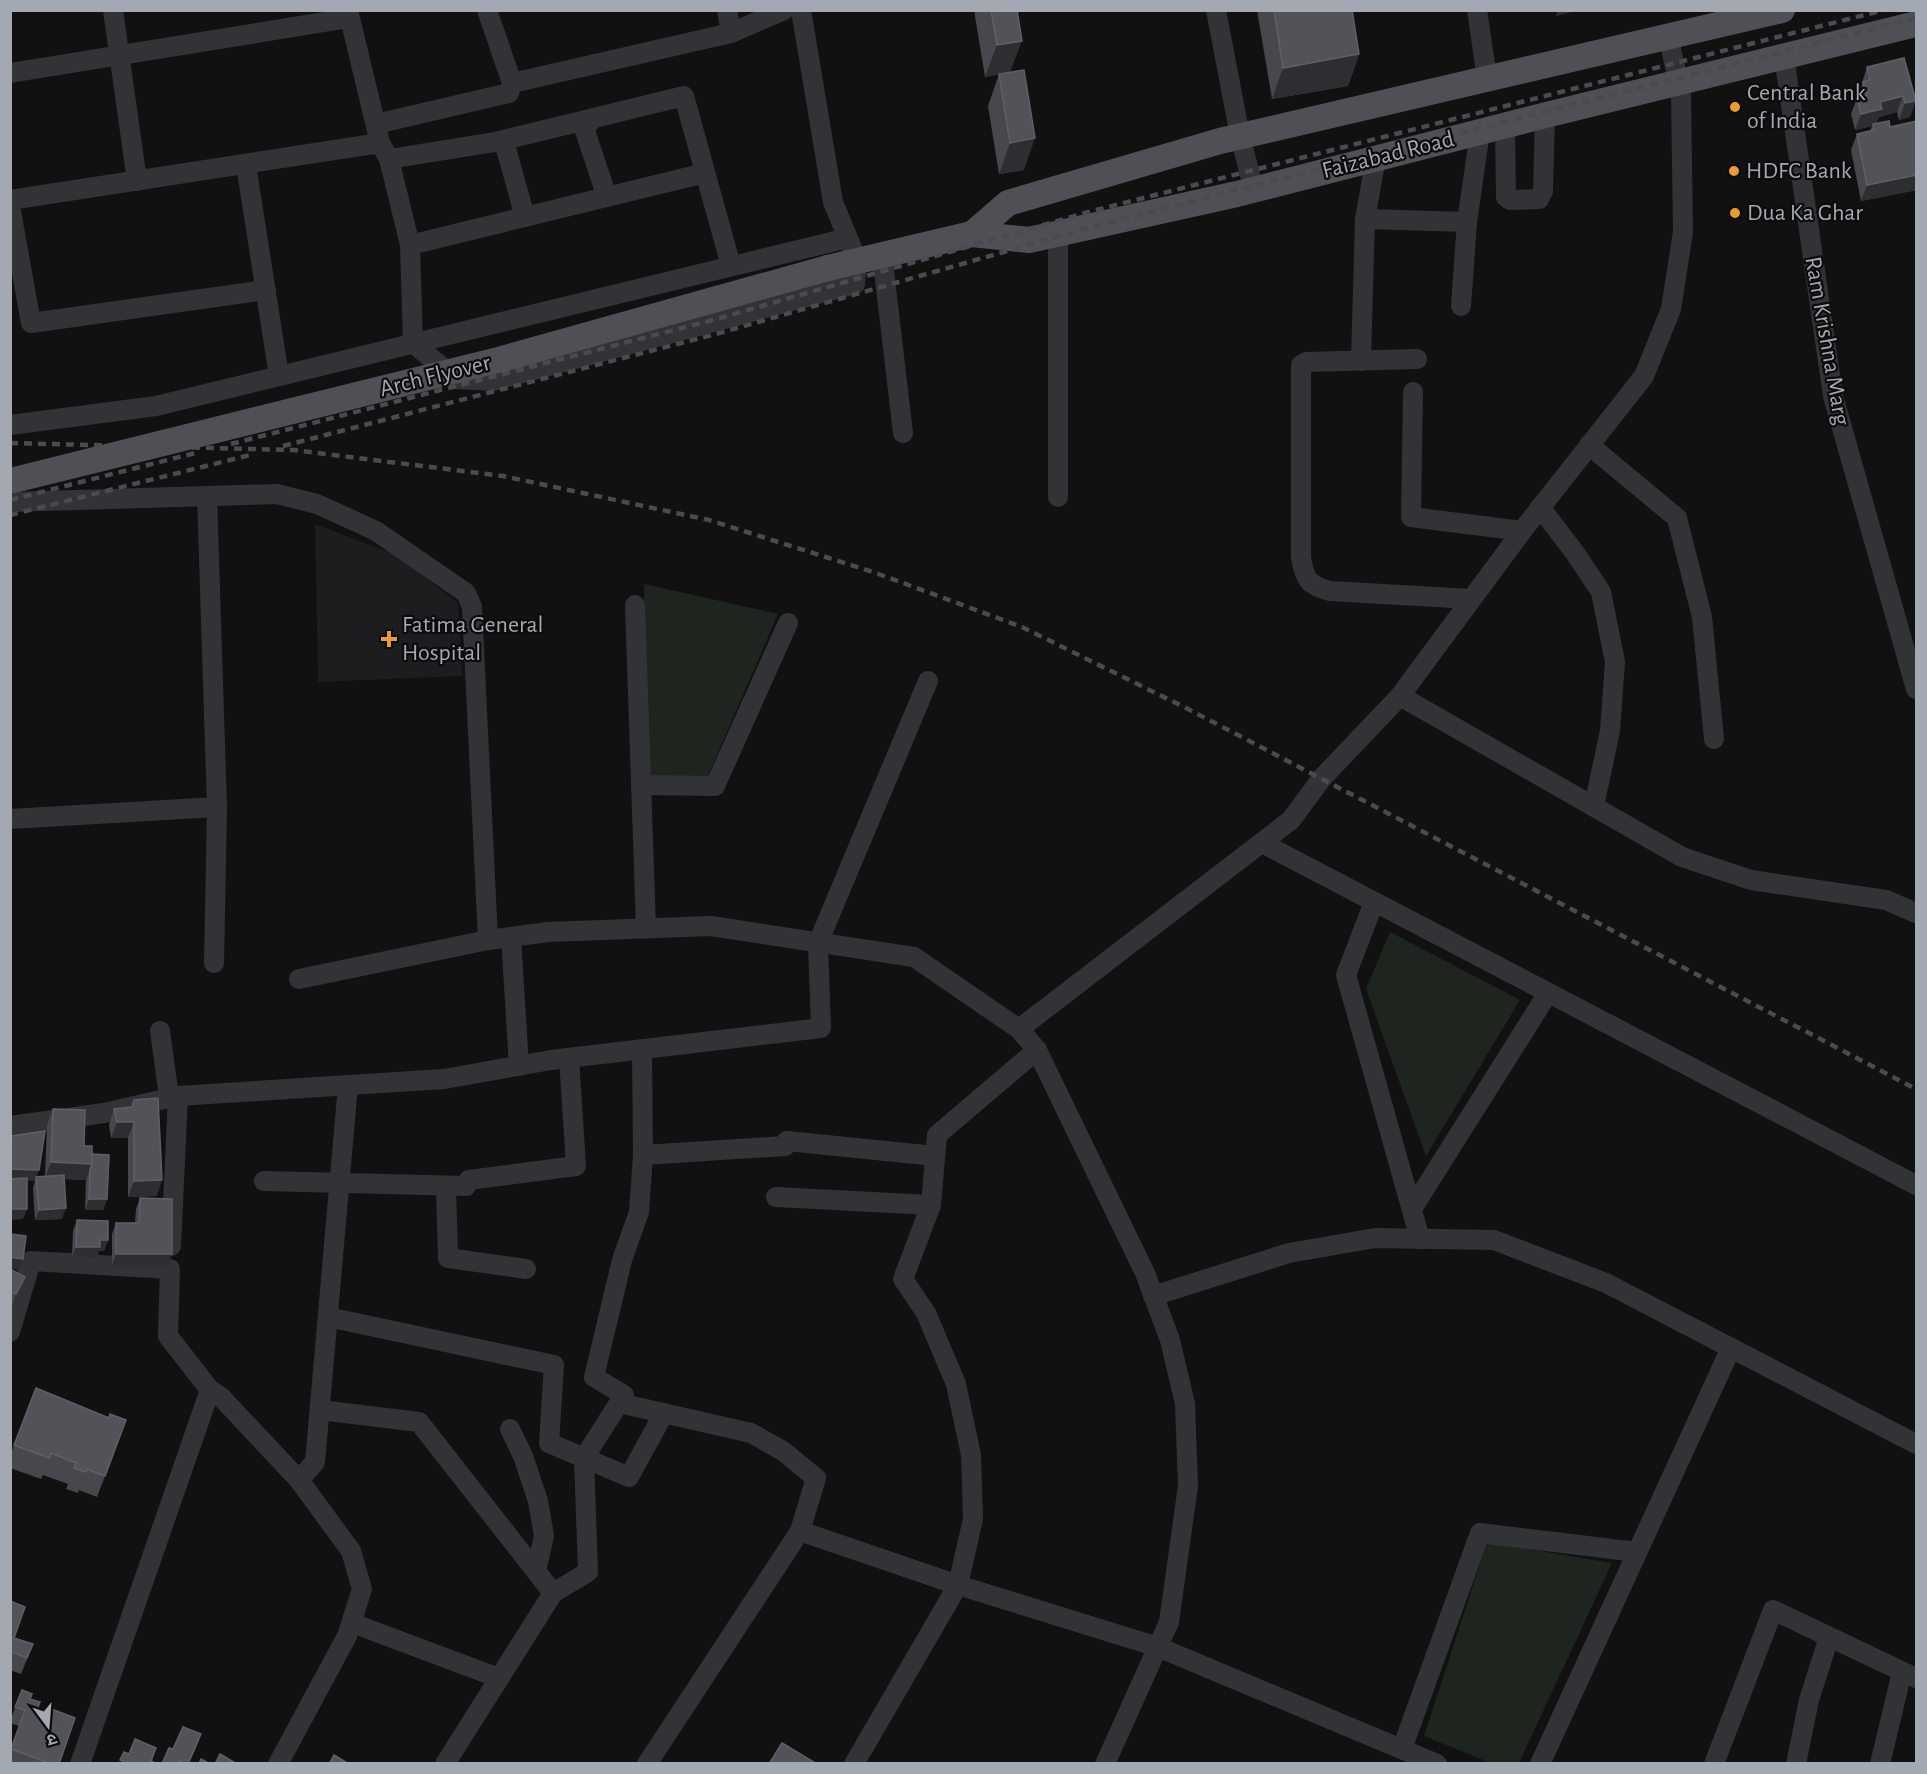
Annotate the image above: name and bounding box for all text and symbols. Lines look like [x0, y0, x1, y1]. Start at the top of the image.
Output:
place label: Central Bank of India [1747, 81, 1866, 133]
marker: Central Bank of India [1728, 100, 1742, 114]
street label: Faizabad Road [1320, 127, 1456, 183]
place label: HDFC Bank [1746, 159, 1852, 183]
marker: HDFC Bank [1727, 164, 1741, 178]
place label: Dua Ka Ghar [1747, 201, 1863, 225]
marker: Dua Ka Ghar [1728, 206, 1742, 220]
street label: Ram Krishna Marg [1800, 255, 1854, 428]
street label: Arch Flyover [377, 351, 493, 401]
place label: Fatima General Hospital [402, 613, 543, 665]
marker: Fatima General Hospital [380, 630, 398, 648]
north arrow [18, 1696, 78, 1756]
text: उ [45, 1730, 59, 1749]

